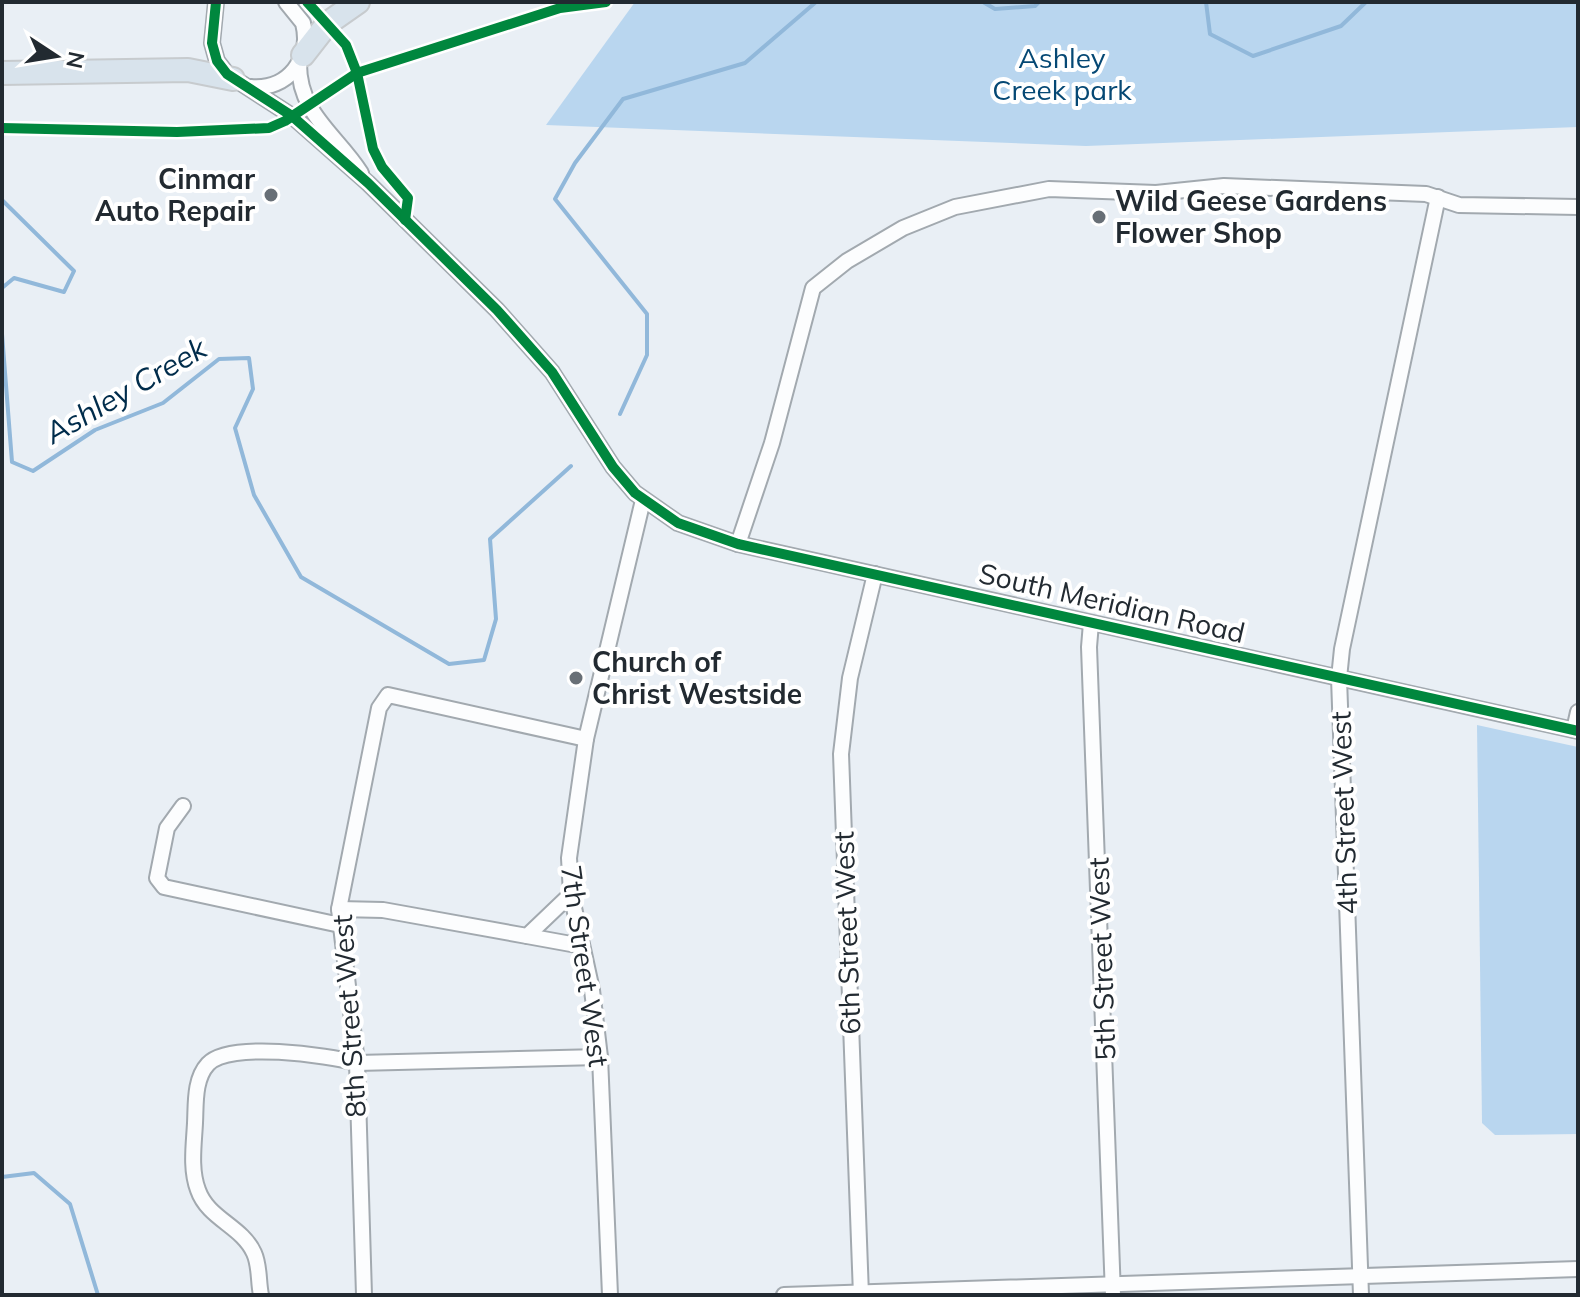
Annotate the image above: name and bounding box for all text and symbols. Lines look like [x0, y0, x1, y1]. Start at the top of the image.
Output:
north arrow [16, 16, 96, 96]
park label: Ashley Creek park [992, 40, 1132, 107]
text: N [60, 49, 91, 71]
place label: Cinmar Auto Repair [95, 161, 255, 228]
place label: Wild Geese Gardens Flower Shop [1115, 183, 1387, 250]
marker: Cinmar Auto Repair [262, 186, 280, 204]
marker: Wild Geese Gardens Flower Shop [1090, 208, 1108, 226]
water label: Ashley Creek [37, 328, 215, 452]
street label: South Meridian Road [976, 555, 1248, 650]
place label: Church of Christ Westside [592, 644, 802, 711]
marker: Church of Christ Westside [567, 669, 585, 687]
street label: 4th Street West [1322, 711, 1365, 915]
street label: 6th Street West [825, 831, 868, 1035]
street label: 5th Street West [1080, 857, 1123, 1061]
street label: 7th Street West [554, 863, 617, 1069]
street label: 8th Street West [324, 913, 373, 1119]

